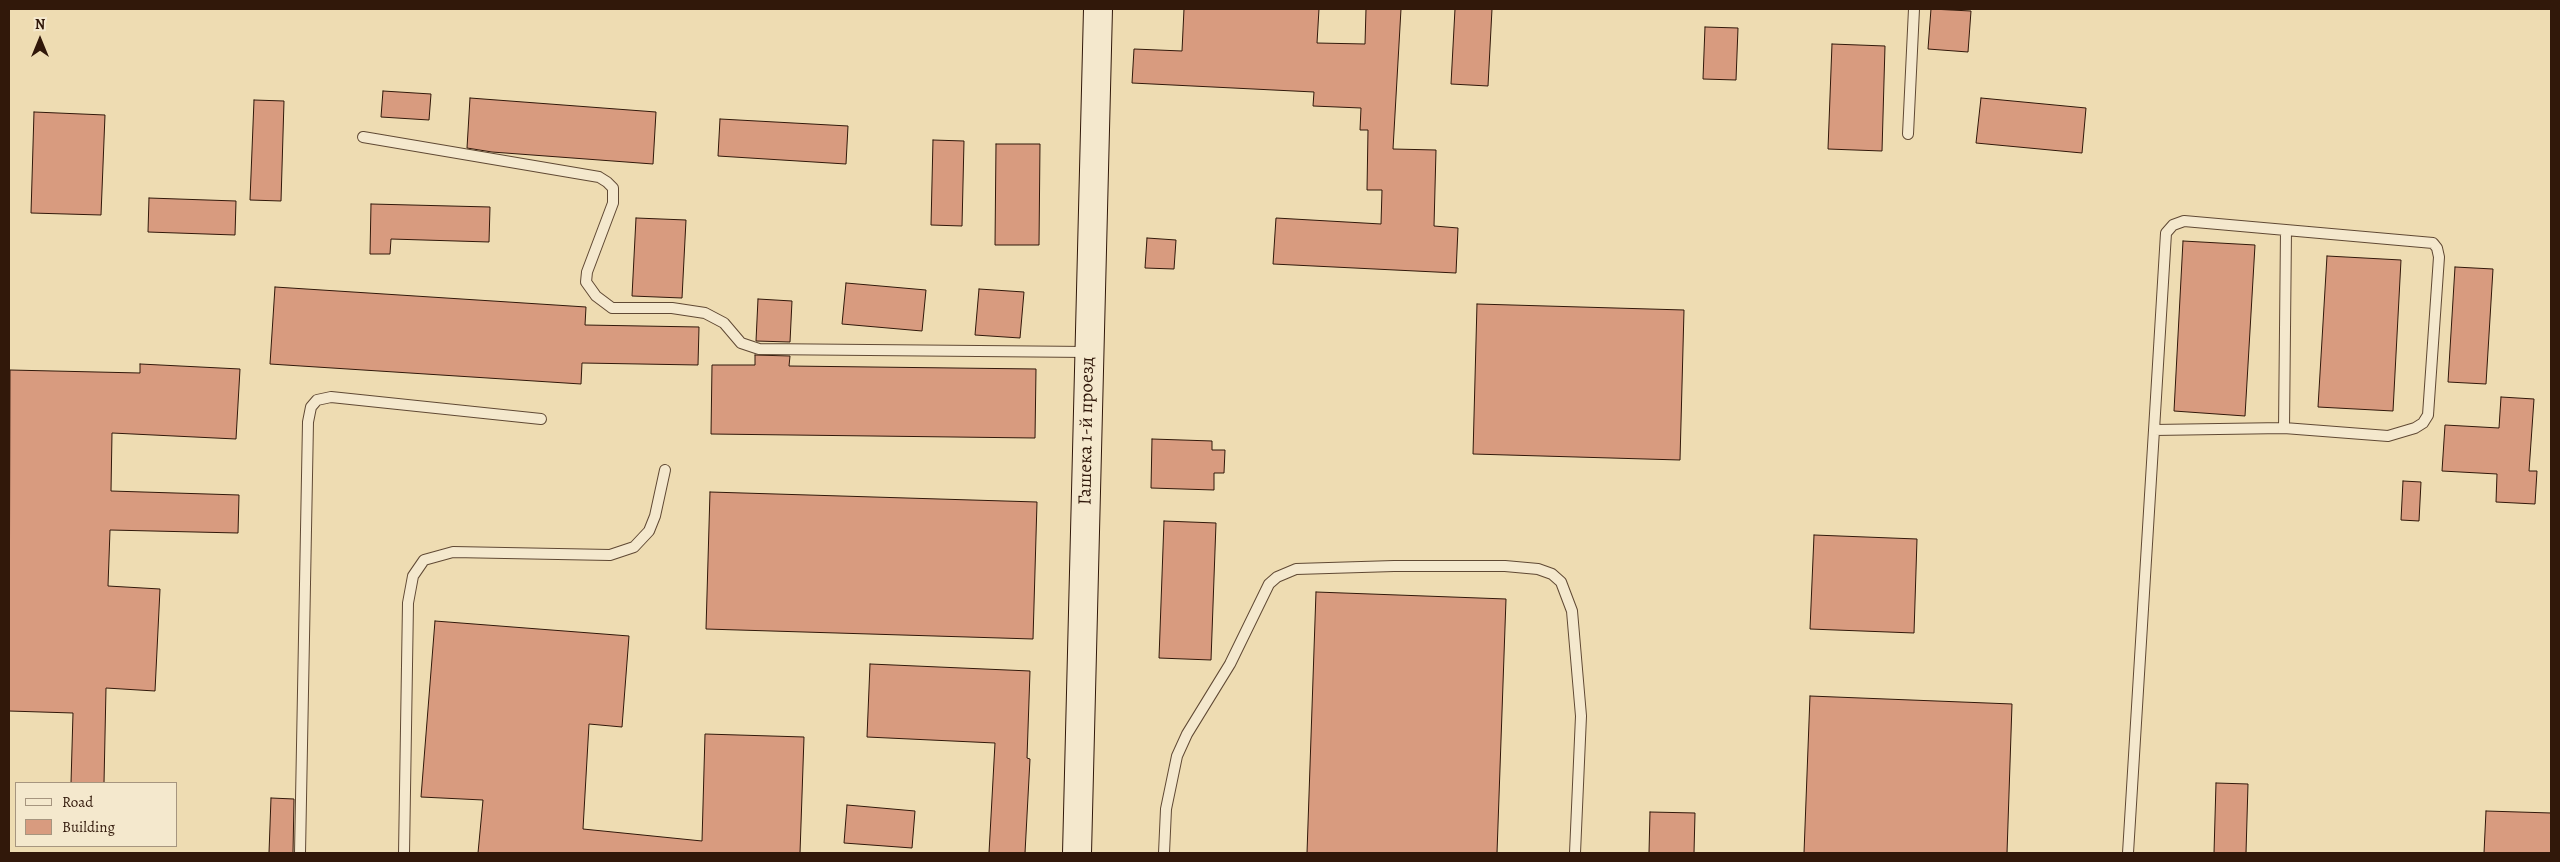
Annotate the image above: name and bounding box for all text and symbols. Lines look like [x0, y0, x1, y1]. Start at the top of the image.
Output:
north arrow [15, 15, 65, 65]
text: N [35, 15, 45, 34]
street label: Гашека 1-й проезд [1074, 357, 1100, 505]
legend [15, 782, 178, 847]
text: Road [62, 792, 93, 812]
text: Building [62, 817, 115, 837]

